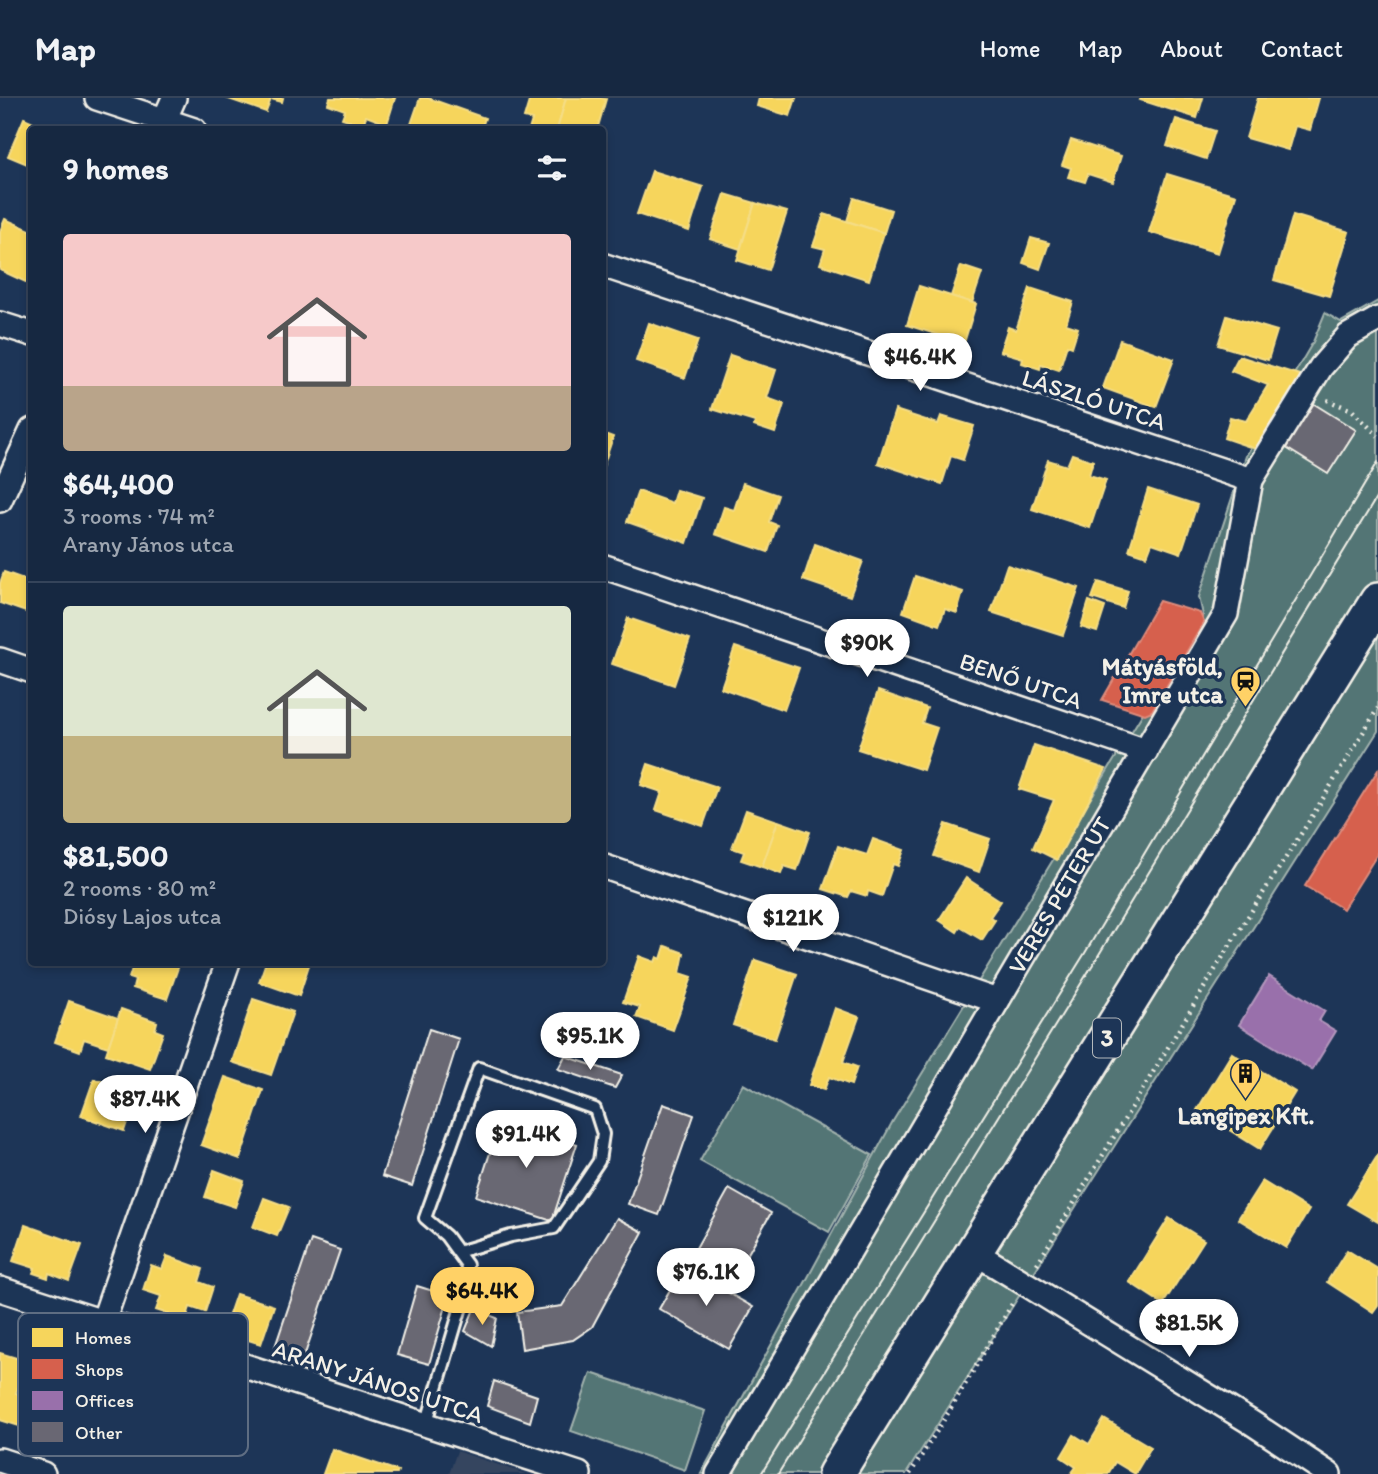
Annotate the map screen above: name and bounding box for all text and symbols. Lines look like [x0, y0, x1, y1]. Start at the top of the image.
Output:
text: Map [35, 29, 96, 68]
text: Home [980, 34, 1040, 63]
text: Map [1078, 34, 1122, 63]
text: About [1160, 34, 1223, 63]
text: Contact [1261, 34, 1343, 63]
icon: filters [533, 149, 571, 187]
text: 9 homes [63, 150, 169, 187]
icon: home [254, 279, 380, 405]
pin: $46.4K [863, 334, 977, 393]
text: $46.4K [884, 342, 956, 370]
street label: LÁSZLÓ UTCA [1019, 363, 1170, 436]
text: $64,400 [63, 465, 174, 502]
text: 3 rooms · 74 m² [63, 502, 215, 530]
text: Arany János utca [63, 530, 234, 558]
pin: $90K [826, 620, 908, 679]
text: $90K [841, 628, 893, 656]
street label: BENŐ UTCA [956, 646, 1086, 715]
icon: home [254, 651, 380, 777]
place label: Mátyásföld, Imre utca [1102, 652, 1224, 709]
station icon: Mátyásföld, Imre utca [1229, 664, 1263, 708]
street label: VERES PÉTER ÚT [1002, 811, 1117, 979]
text: $81,500 [63, 837, 168, 874]
text: 2 rooms · 80 m² [63, 874, 216, 902]
pin: $121K [744, 894, 842, 954]
text: Diósy Lajos utca [63, 902, 221, 930]
text: $121K [763, 903, 823, 931]
pin: $95.1K [533, 1012, 647, 1072]
road number: 3 [1093, 1018, 1121, 1057]
text: $95.1K [557, 1021, 623, 1049]
building icon: Langipex Kft. [1229, 1057, 1263, 1101]
pin: $87.4K [88, 1076, 202, 1135]
text: $87.4K [110, 1084, 180, 1112]
place label: Langipex Kft. [1178, 1101, 1315, 1131]
pin: $91.4K [469, 1110, 583, 1170]
text: $91.4K [492, 1119, 560, 1147]
pin: $76.1K [649, 1248, 763, 1308]
text: $76.1K [673, 1257, 739, 1285]
pin: $64.4K [425, 1268, 539, 1327]
text: $64.4K [446, 1276, 518, 1304]
pin: $81.5K [1132, 1300, 1246, 1359]
text: $81.5K [1155, 1308, 1223, 1336]
legend [18, 1313, 248, 1456]
text: Homes [75, 1326, 131, 1349]
street label: ARANY JÁNOS UTCA [269, 1334, 487, 1429]
text: Shops [75, 1358, 124, 1381]
text: Offices [75, 1389, 134, 1412]
text: Other [75, 1421, 123, 1444]

